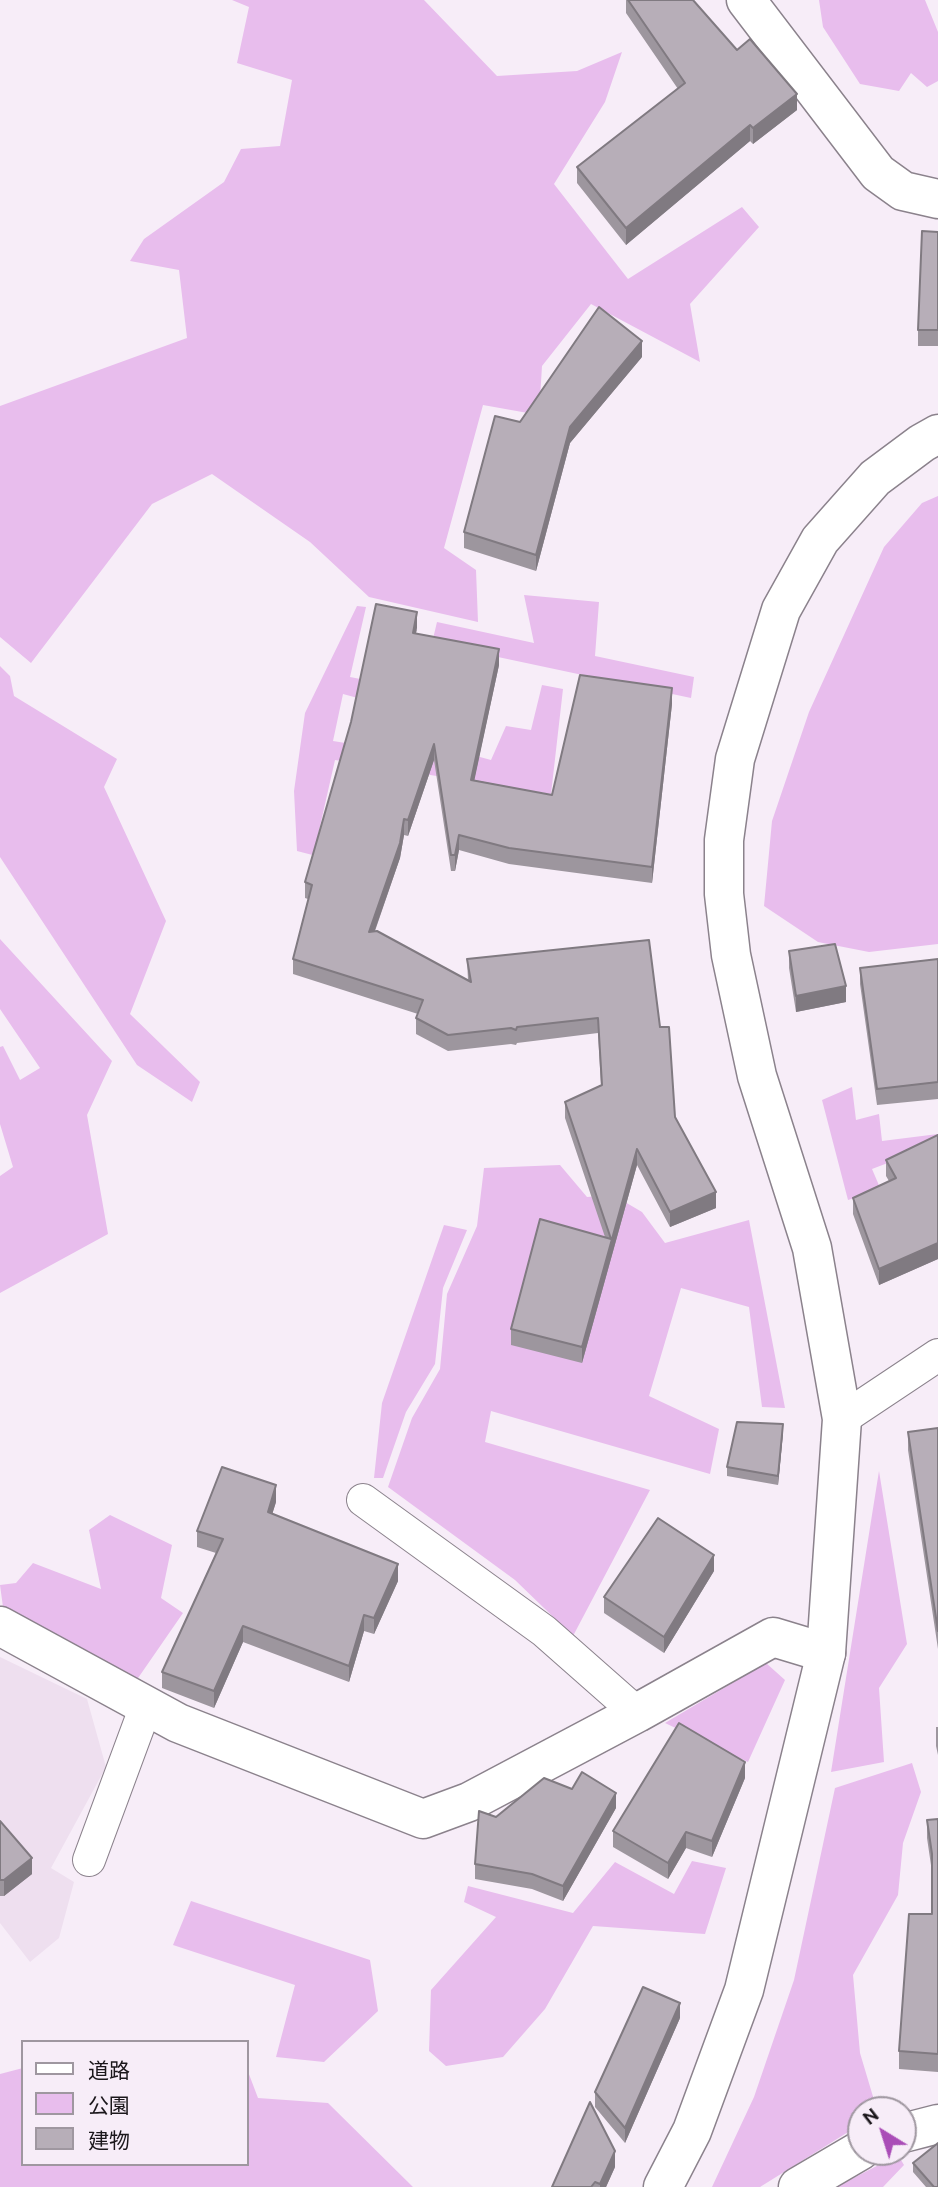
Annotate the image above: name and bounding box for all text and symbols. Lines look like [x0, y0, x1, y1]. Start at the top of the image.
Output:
legend [21, 2040, 248, 2166]
text: 道路 [88, 2058, 130, 2082]
text: 公園 [88, 2093, 130, 2117]
north arrow [847, 2096, 917, 2166]
text: N [858, 2103, 883, 2129]
text: 建物 [88, 2128, 130, 2152]

